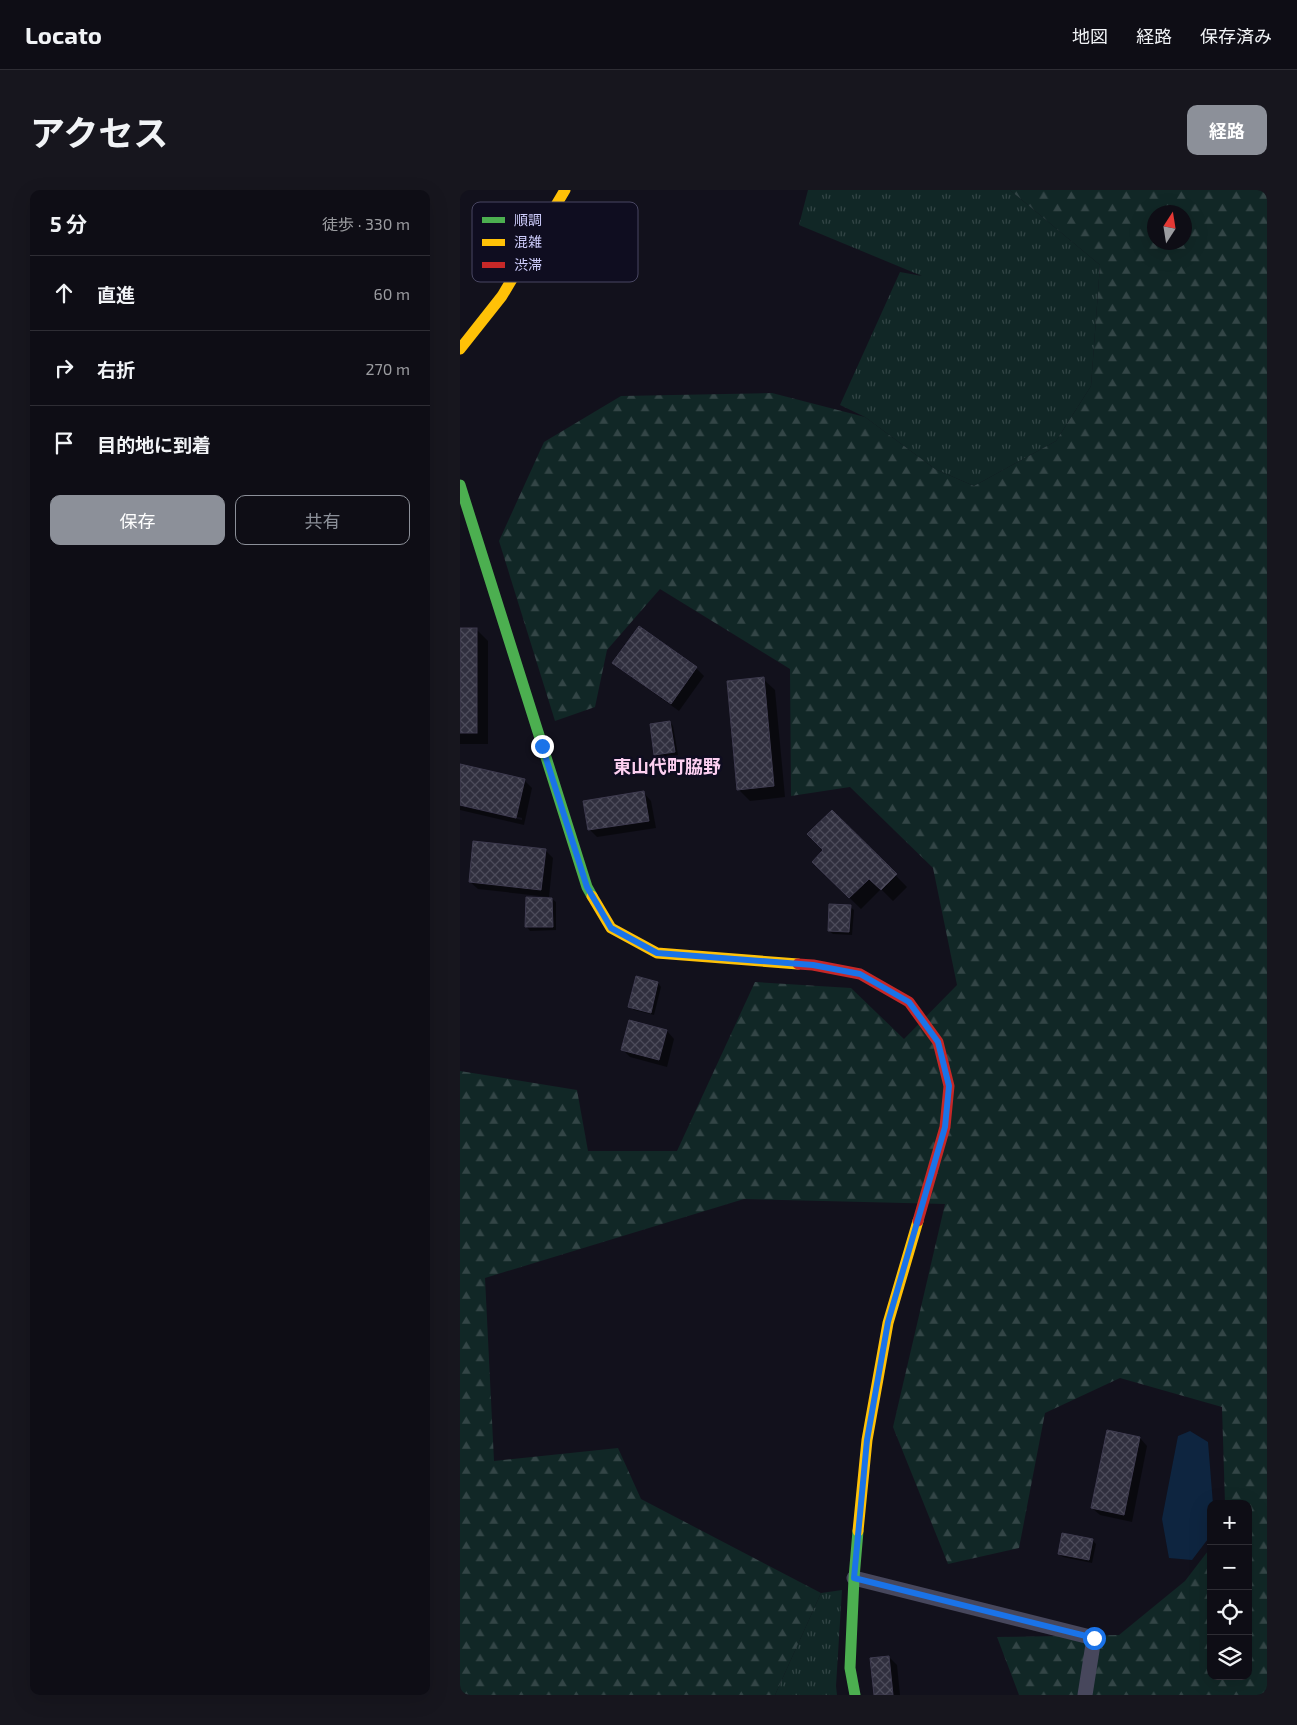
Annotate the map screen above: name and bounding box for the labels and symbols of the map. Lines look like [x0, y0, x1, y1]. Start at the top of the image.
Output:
legend [472, 202, 638, 282]
north arrow [1147, 205, 1192, 250]
text: 順調 [514, 211, 542, 228]
text: 混雑 [514, 233, 542, 250]
text: 渋滞 [514, 256, 542, 273]
route end [531, 735, 554, 758]
district label: 東山代町脇野 [613, 755, 721, 777]
route start [1083, 1627, 1106, 1650]

